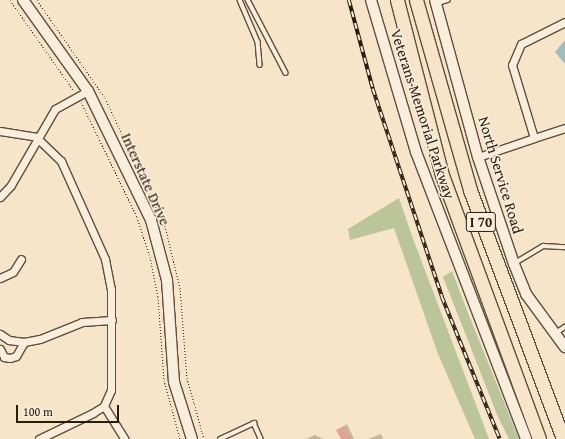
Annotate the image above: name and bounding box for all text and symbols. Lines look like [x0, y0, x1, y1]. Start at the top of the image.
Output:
street label: Veterans Memorial Parkway [387, 27, 459, 201]
street label: North Service Road [475, 114, 527, 236]
street label: Interstate Drive [118, 130, 174, 228]
road number: I 70 [465, 210, 497, 234]
scale bar [18, 397, 121, 423]
text: 100 m [23, 403, 53, 420]

